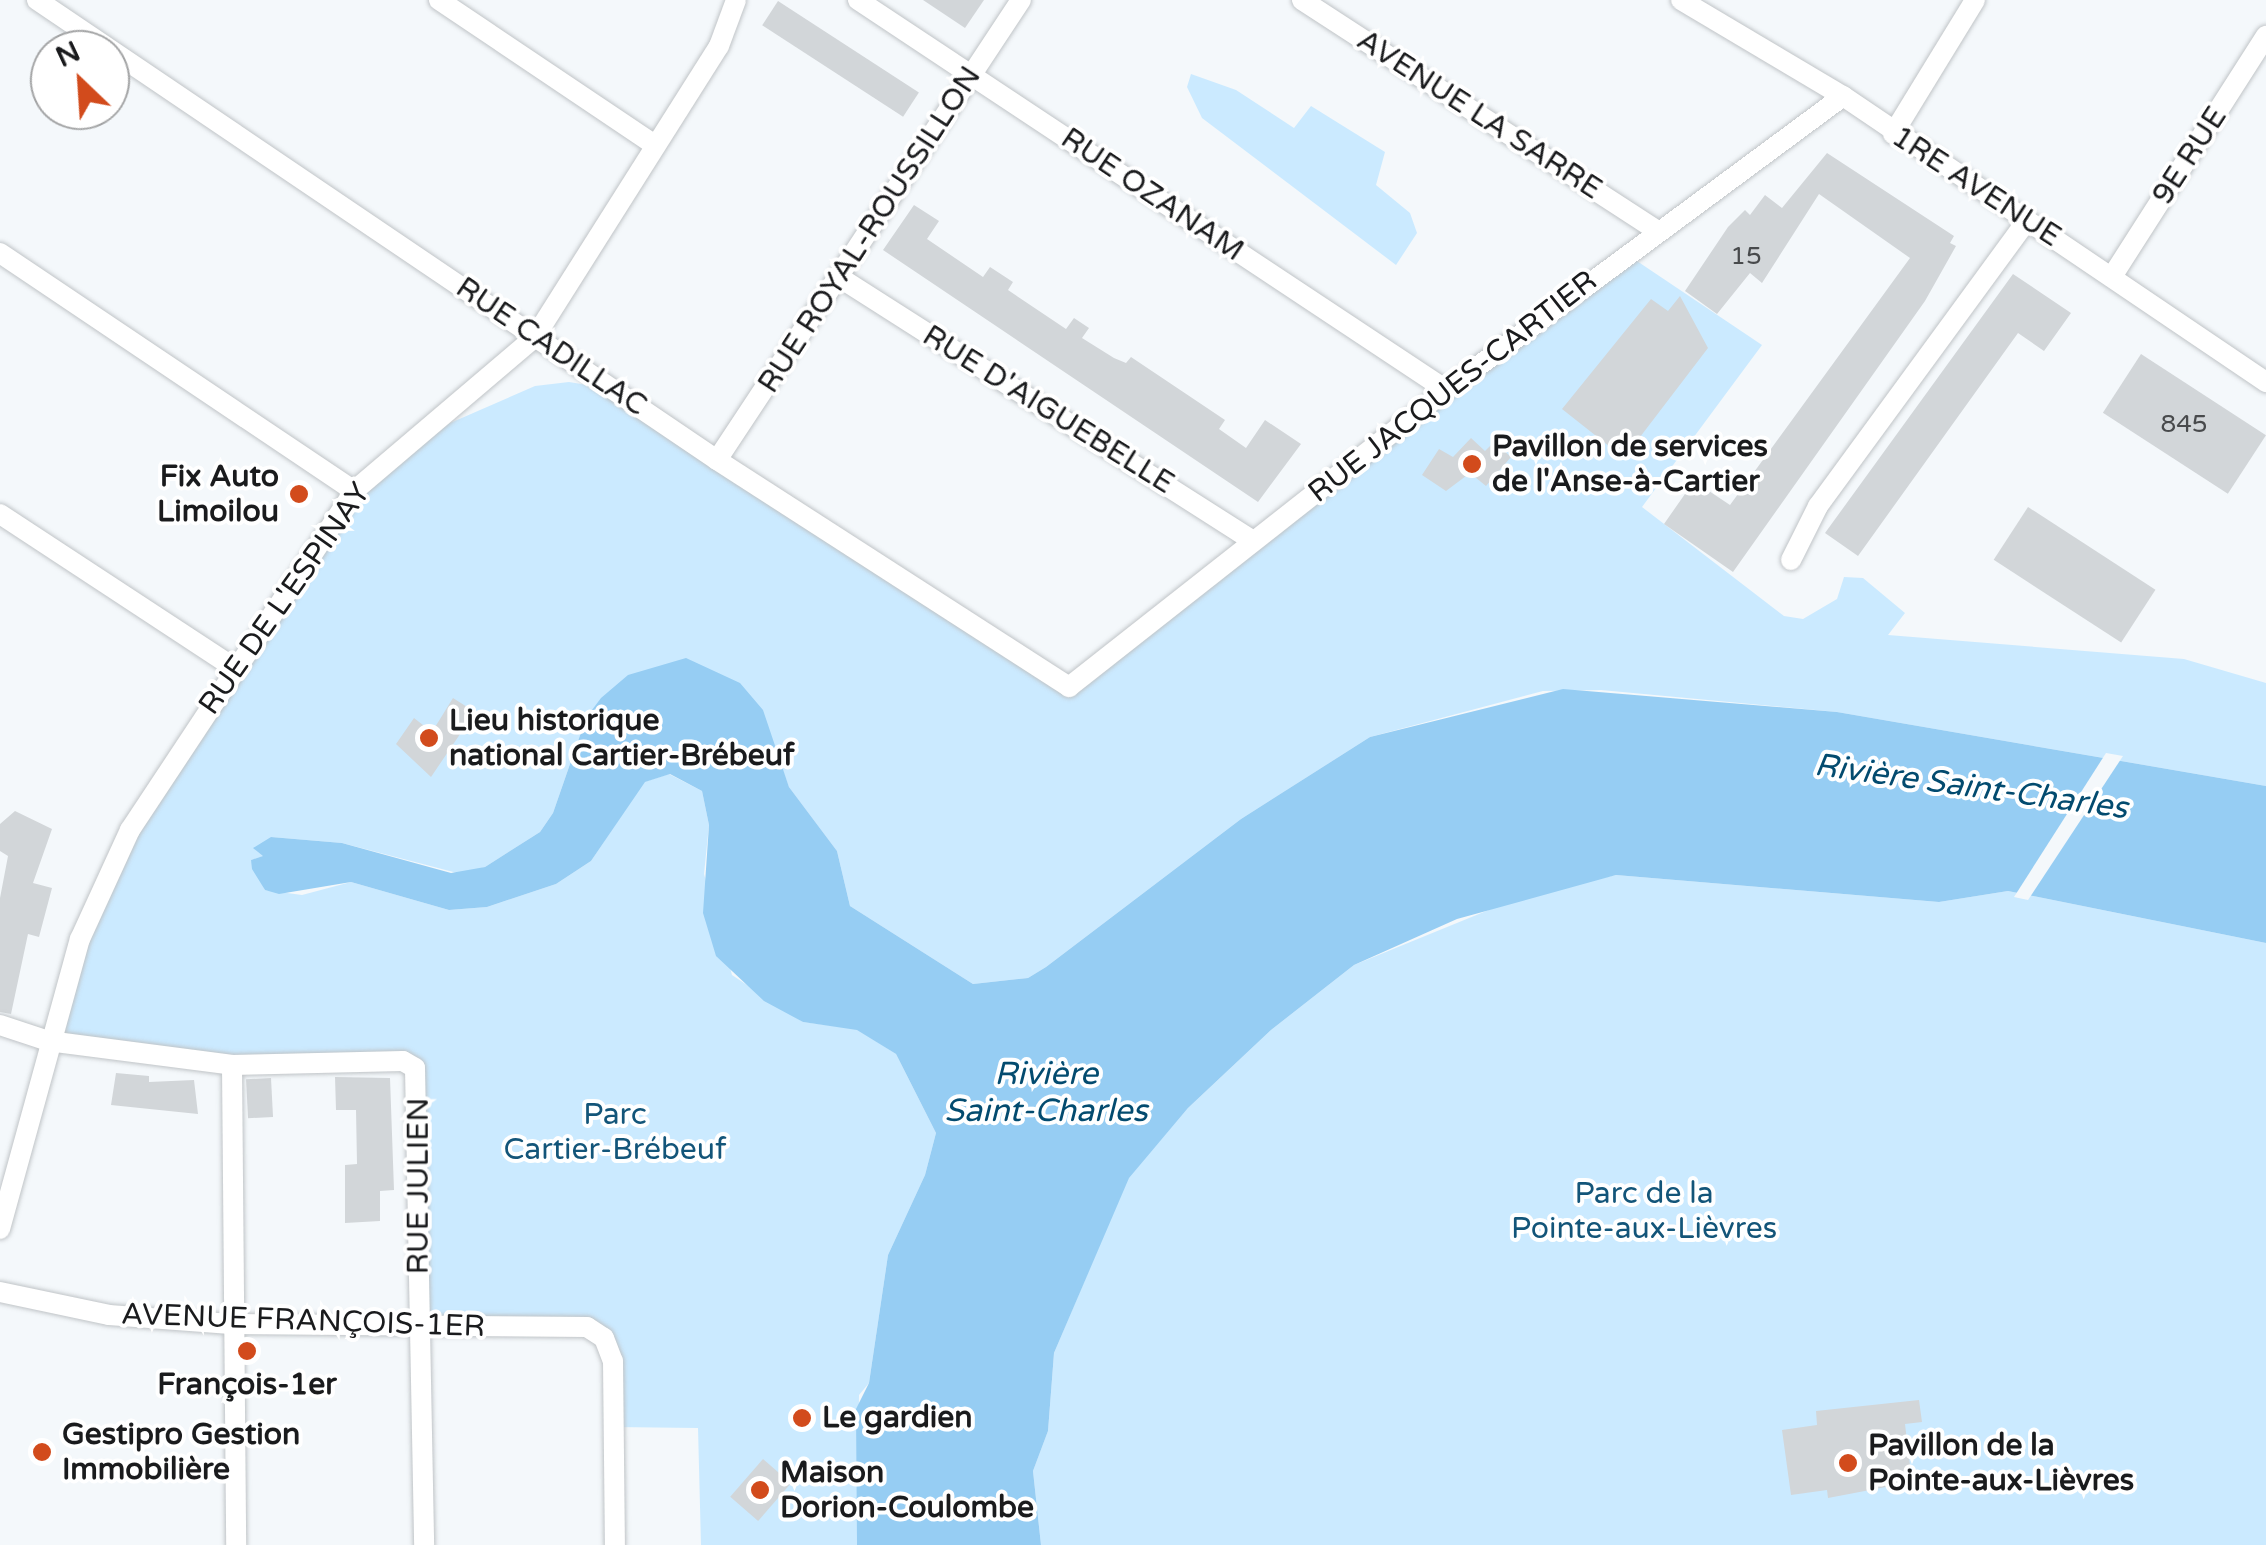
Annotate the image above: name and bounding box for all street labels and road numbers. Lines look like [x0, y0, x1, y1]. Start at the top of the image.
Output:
street label: AVENUE LA SARRE [1350, 22, 1608, 208]
street label: RUE ROYAL-ROUSSILLON [751, 60, 989, 400]
street label: 9E RUE [2145, 100, 2235, 212]
street label: 1RE AVENUE [1885, 119, 2067, 255]
street label: RUE OZANAM [1054, 121, 1250, 269]
street label: RUE JACQUES-CARTIER [1302, 263, 1604, 511]
street label: RUE CADILLAC [449, 270, 653, 424]
street label: RUE D'AIGUEBELLE [916, 318, 1180, 502]
street label: RUE DE L'ESPINAY [191, 476, 379, 722]
street label: RUE JULIEN [401, 1098, 437, 1274]
street label: AVENUE FRANÇOIS-1ER [120, 1297, 486, 1345]

